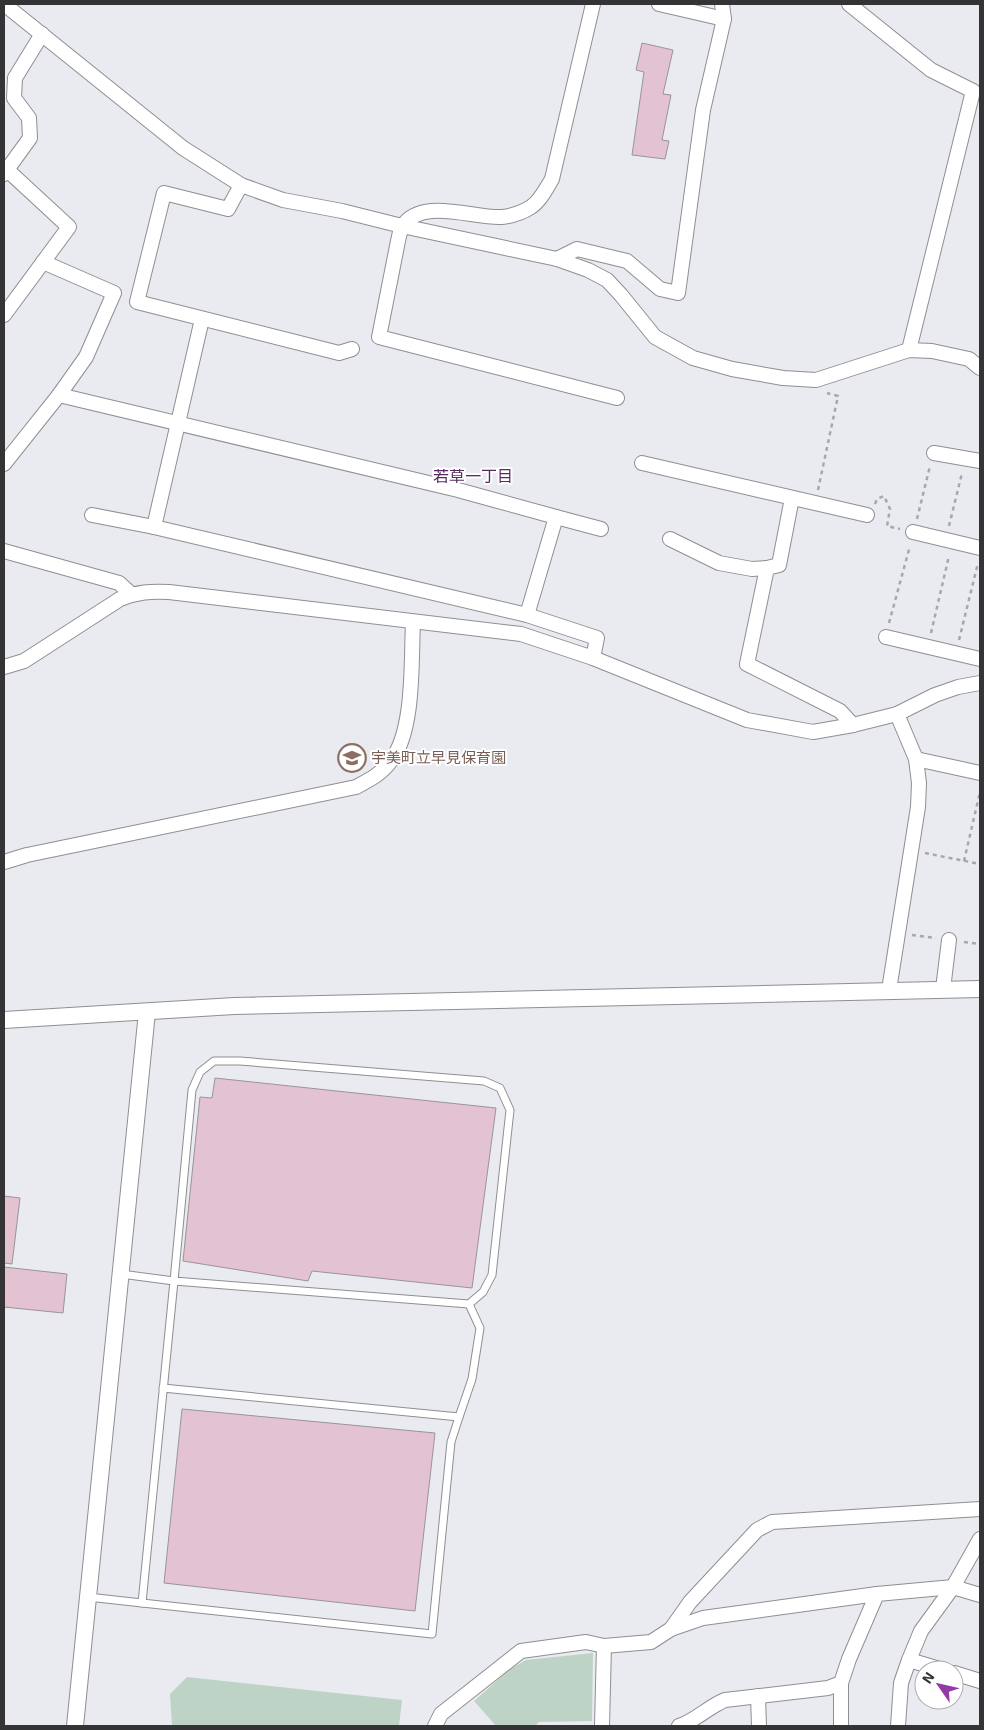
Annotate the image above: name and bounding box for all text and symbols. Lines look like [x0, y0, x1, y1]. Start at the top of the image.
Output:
district label: 若草一丁目 [433, 466, 513, 485]
school or university icon: 宇美町立早見保育園 [337, 743, 367, 773]
place label: 宇美町立早見保育園 [371, 748, 506, 766]
north arrow [914, 1660, 964, 1710]
text: N [918, 1669, 938, 1686]

